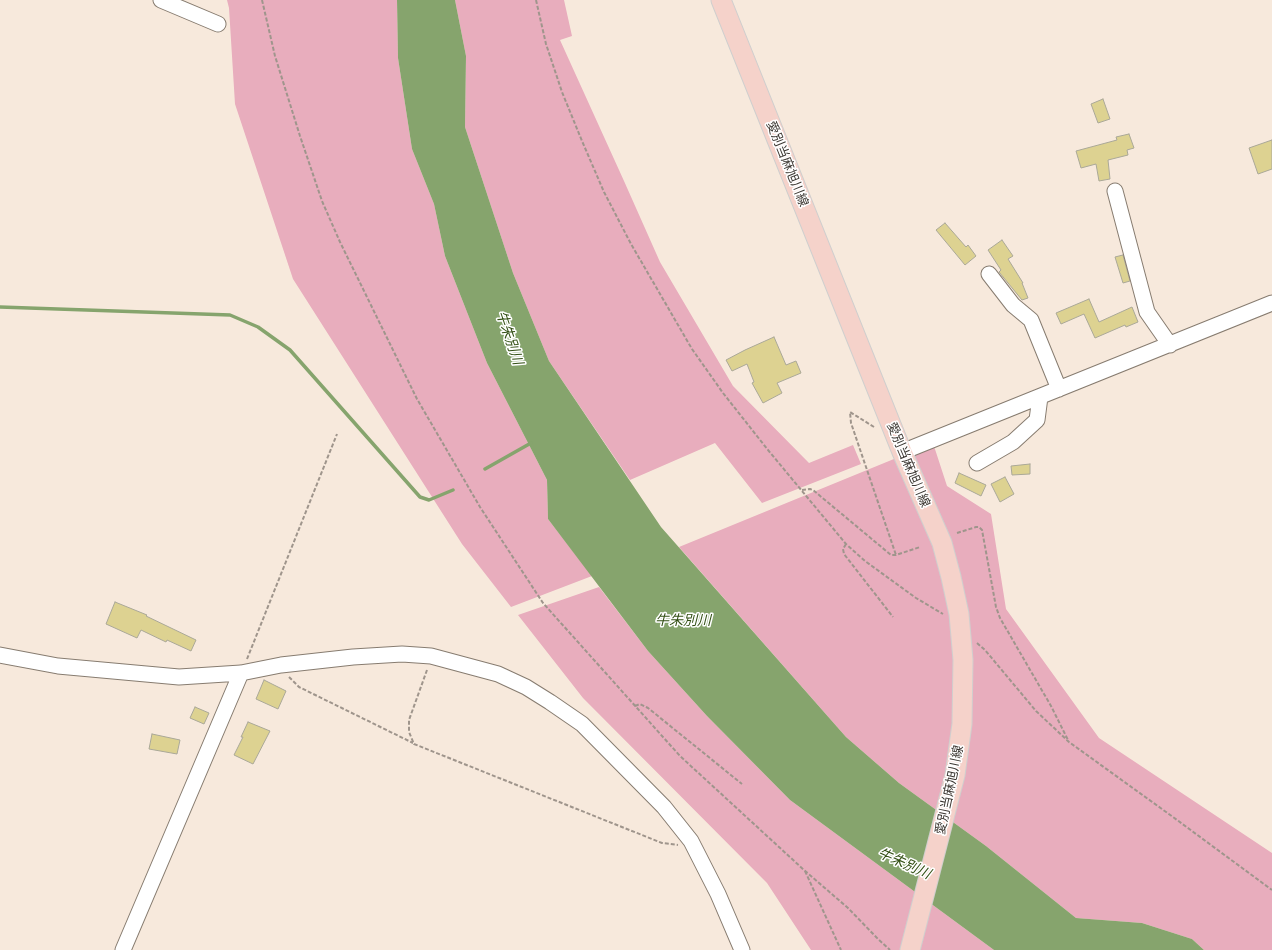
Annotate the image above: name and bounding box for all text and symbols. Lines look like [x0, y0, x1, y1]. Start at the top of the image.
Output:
street label: 愛別当麻旭川線 [763, 119, 811, 209]
water label: 牛朱別川 [492, 309, 526, 367]
street label: 愛別当麻旭川線 [883, 420, 933, 510]
water label: 牛朱別川 [655, 613, 711, 629]
street label: 愛別当麻旭川線 [933, 744, 967, 836]
water label: 牛朱別川 [875, 845, 933, 883]

